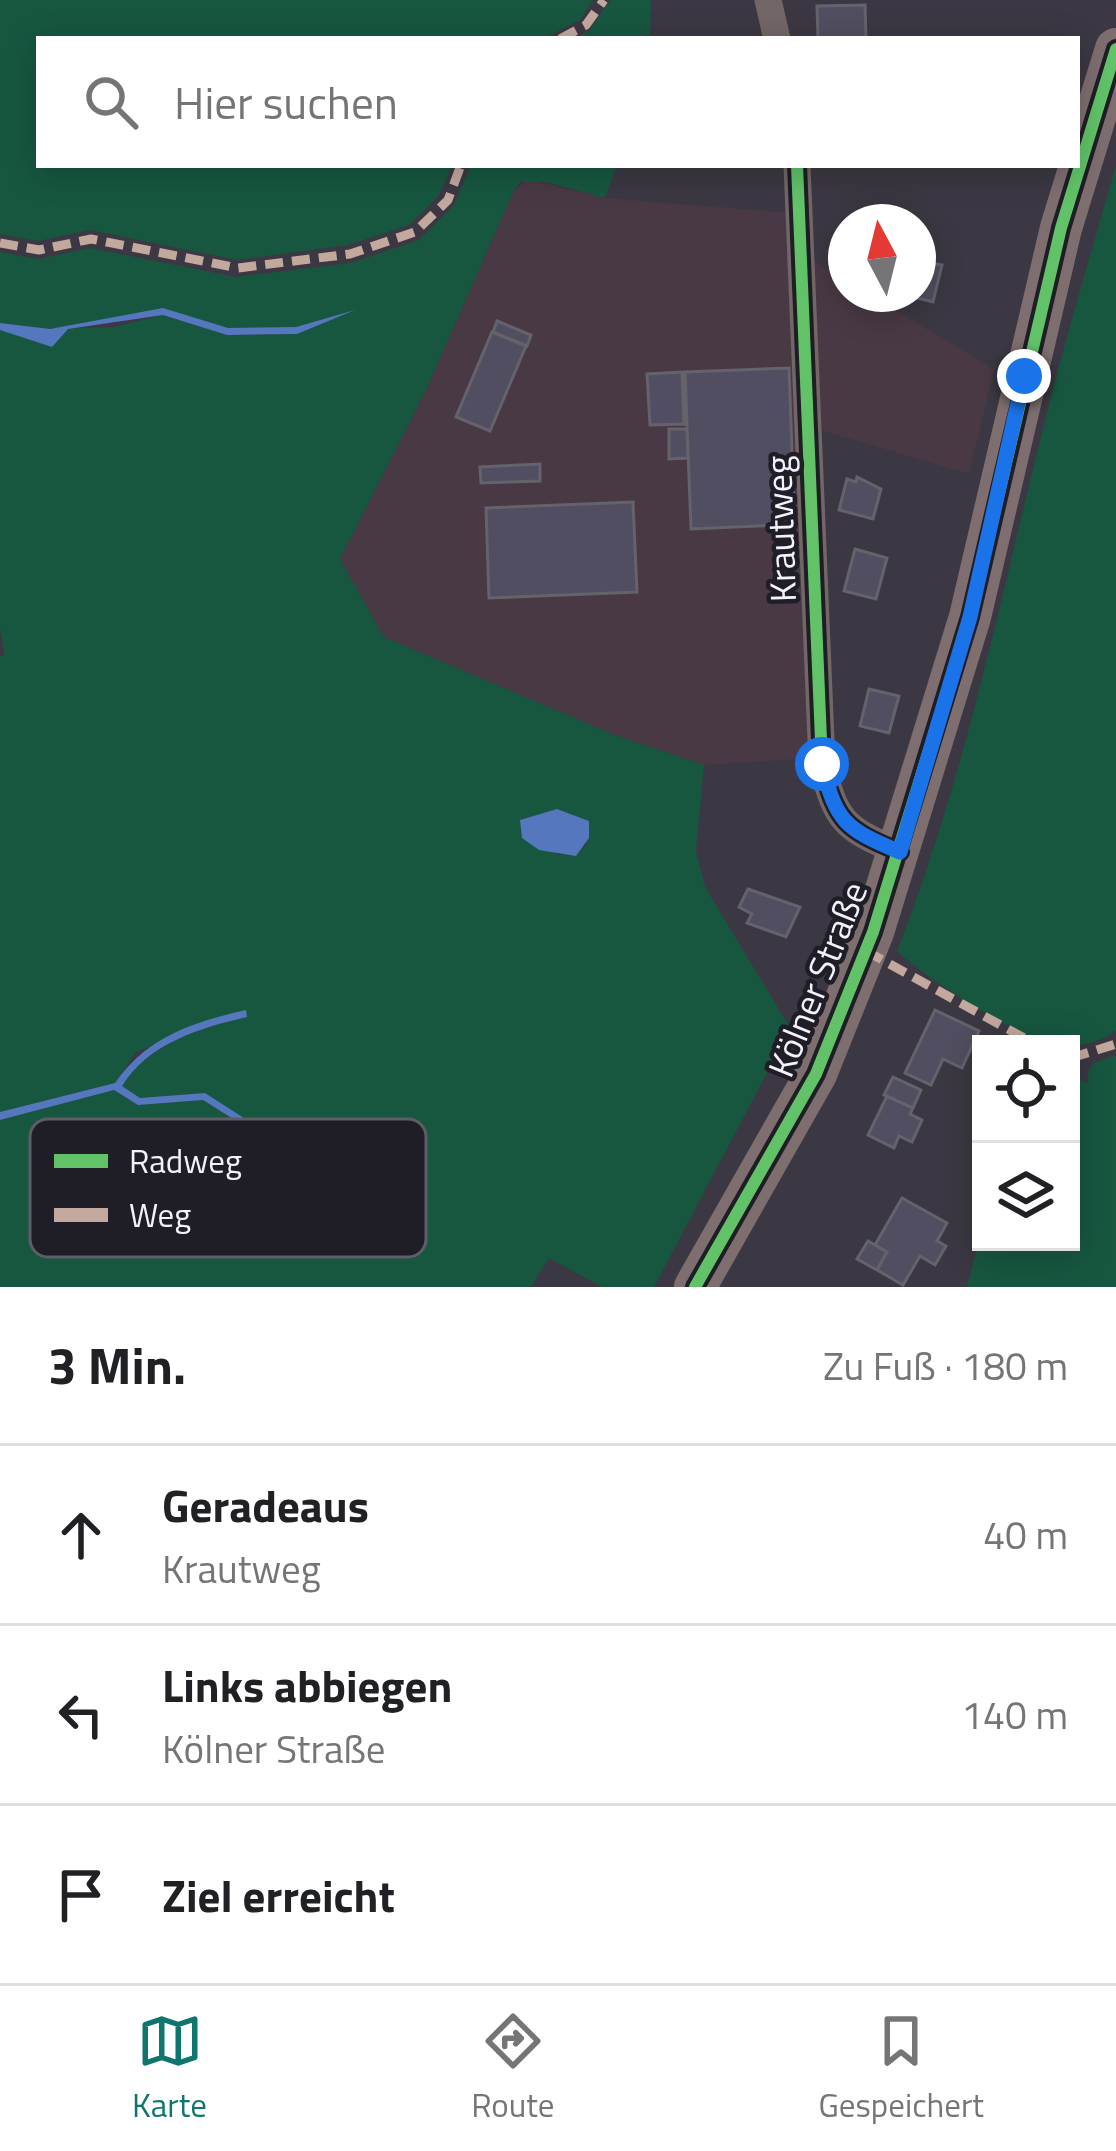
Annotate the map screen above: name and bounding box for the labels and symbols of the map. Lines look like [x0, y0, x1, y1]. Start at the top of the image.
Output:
north arrow [828, 204, 936, 312]
route end [997, 349, 1051, 403]
street label: Krautweg [750, 455, 810, 603]
route start [795, 737, 849, 791]
street label: Kölner Straße [753, 873, 881, 1085]
legend [30, 1119, 426, 1257]
text: Radweg [129, 1136, 242, 1186]
text: Weg [129, 1190, 191, 1240]

